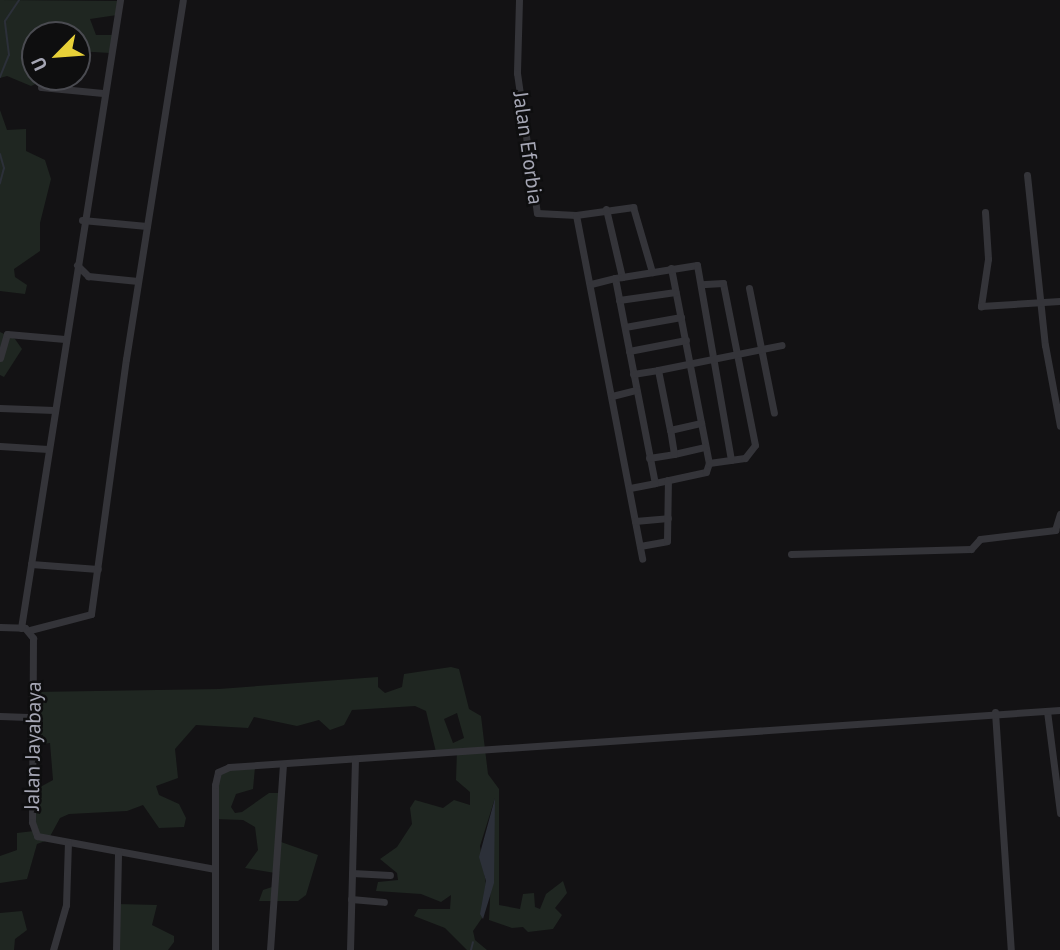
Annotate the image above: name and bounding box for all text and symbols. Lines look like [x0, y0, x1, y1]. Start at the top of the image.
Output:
north arrow [21, 21, 91, 91]
text: U [25, 54, 52, 75]
street label: Jalan Eforbia [508, 90, 548, 206]
street label: Jalan Jayabaya [19, 681, 47, 811]

